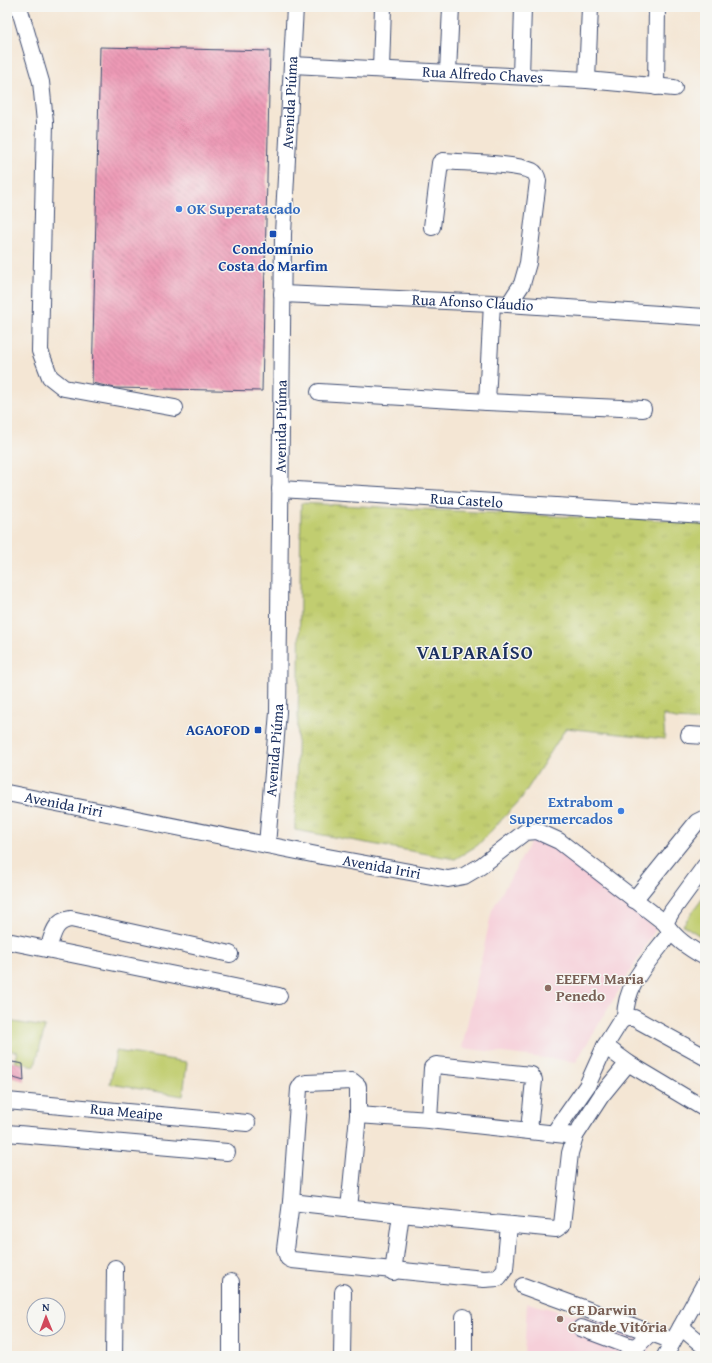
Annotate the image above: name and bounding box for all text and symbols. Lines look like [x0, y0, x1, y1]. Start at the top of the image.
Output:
street label: Avenida Piúma [276, 55, 302, 150]
street label: Rua Alfredo Chaves [422, 61, 544, 88]
place label: OK Superatacado [187, 198, 301, 219]
marker: OK Superatacado [174, 204, 184, 214]
marker: Condomínio Costa do Marfim [268, 229, 278, 239]
place label: Condomínio Costa do Marfim [218, 238, 328, 276]
street label: Rua Afonso Cláudio [412, 289, 535, 316]
street label: Avenida Piúma [269, 380, 291, 473]
street label: Rua Castelo [430, 487, 504, 513]
district label: VALPARAÍSO [416, 638, 534, 666]
street label: Avenida Piúma [260, 704, 288, 798]
place label: AGAOFOD [186, 719, 250, 740]
marker: AGAOFOD [253, 725, 263, 735]
street label: Avenida Iriri [23, 786, 105, 822]
place label: Extrabom Supermercados [509, 791, 613, 829]
marker: Extrabom Supermercados [616, 806, 626, 816]
street label: Avenida Iriri [341, 849, 423, 884]
place label: EEEFM Maria Penedo [556, 968, 644, 1006]
marker: EEEFM Maria Penedo [543, 983, 553, 993]
street label: Rua Meaipe [89, 1098, 164, 1125]
north arrow [26, 1297, 66, 1337]
text: N [42, 1299, 50, 1315]
place label: CE Darwin Grande Vitória [568, 1299, 668, 1337]
marker: CE Darwin Grande Vitória [555, 1314, 565, 1324]

